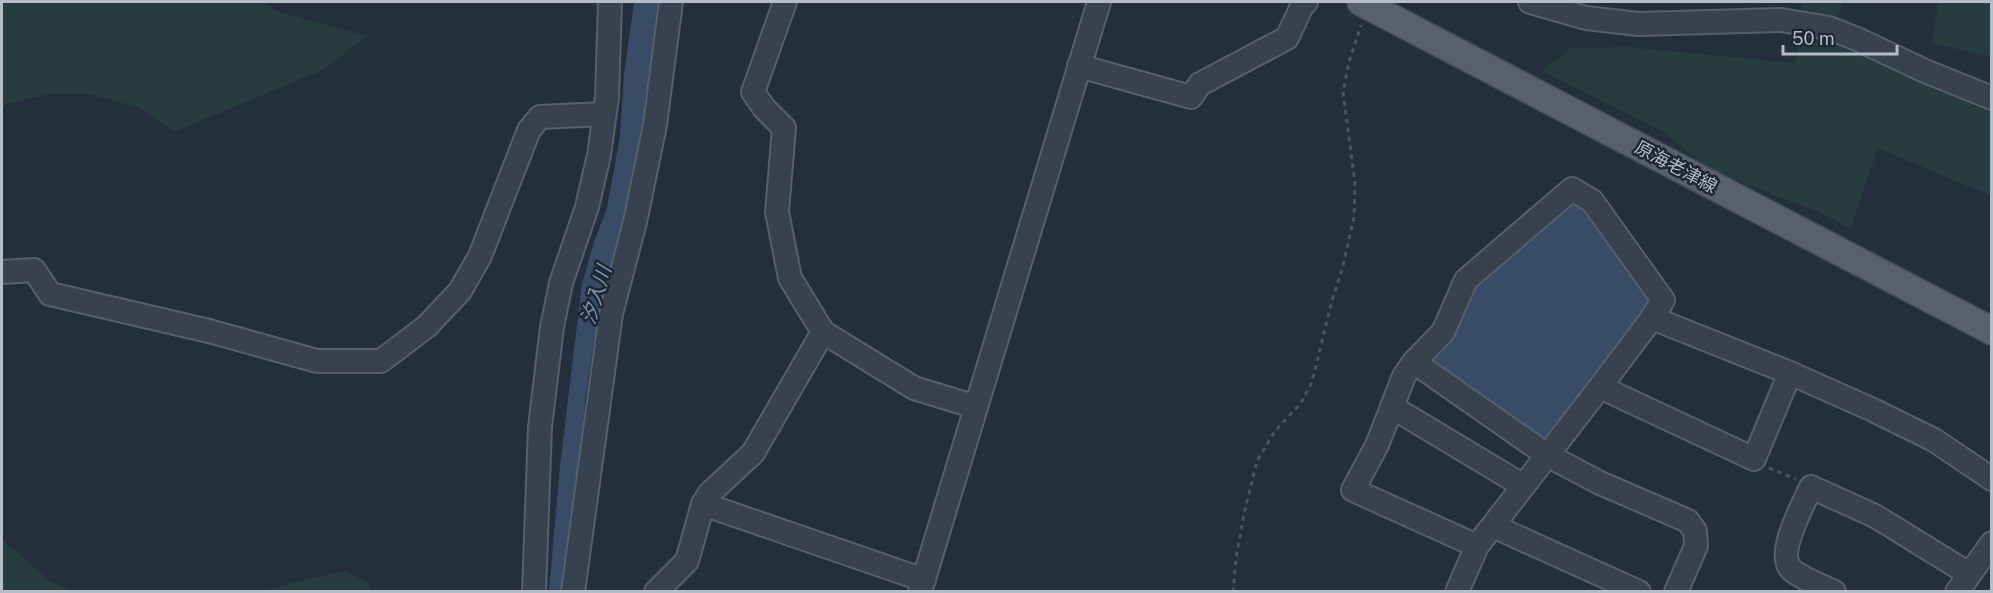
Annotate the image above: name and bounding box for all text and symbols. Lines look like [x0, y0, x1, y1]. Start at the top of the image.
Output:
scale bar [1783, 18, 1897, 56]
text: 50 m [1792, 28, 1835, 49]
street label: 原海老津線 [1632, 136, 1721, 197]
water label: 汐入川 [576, 261, 617, 327]

